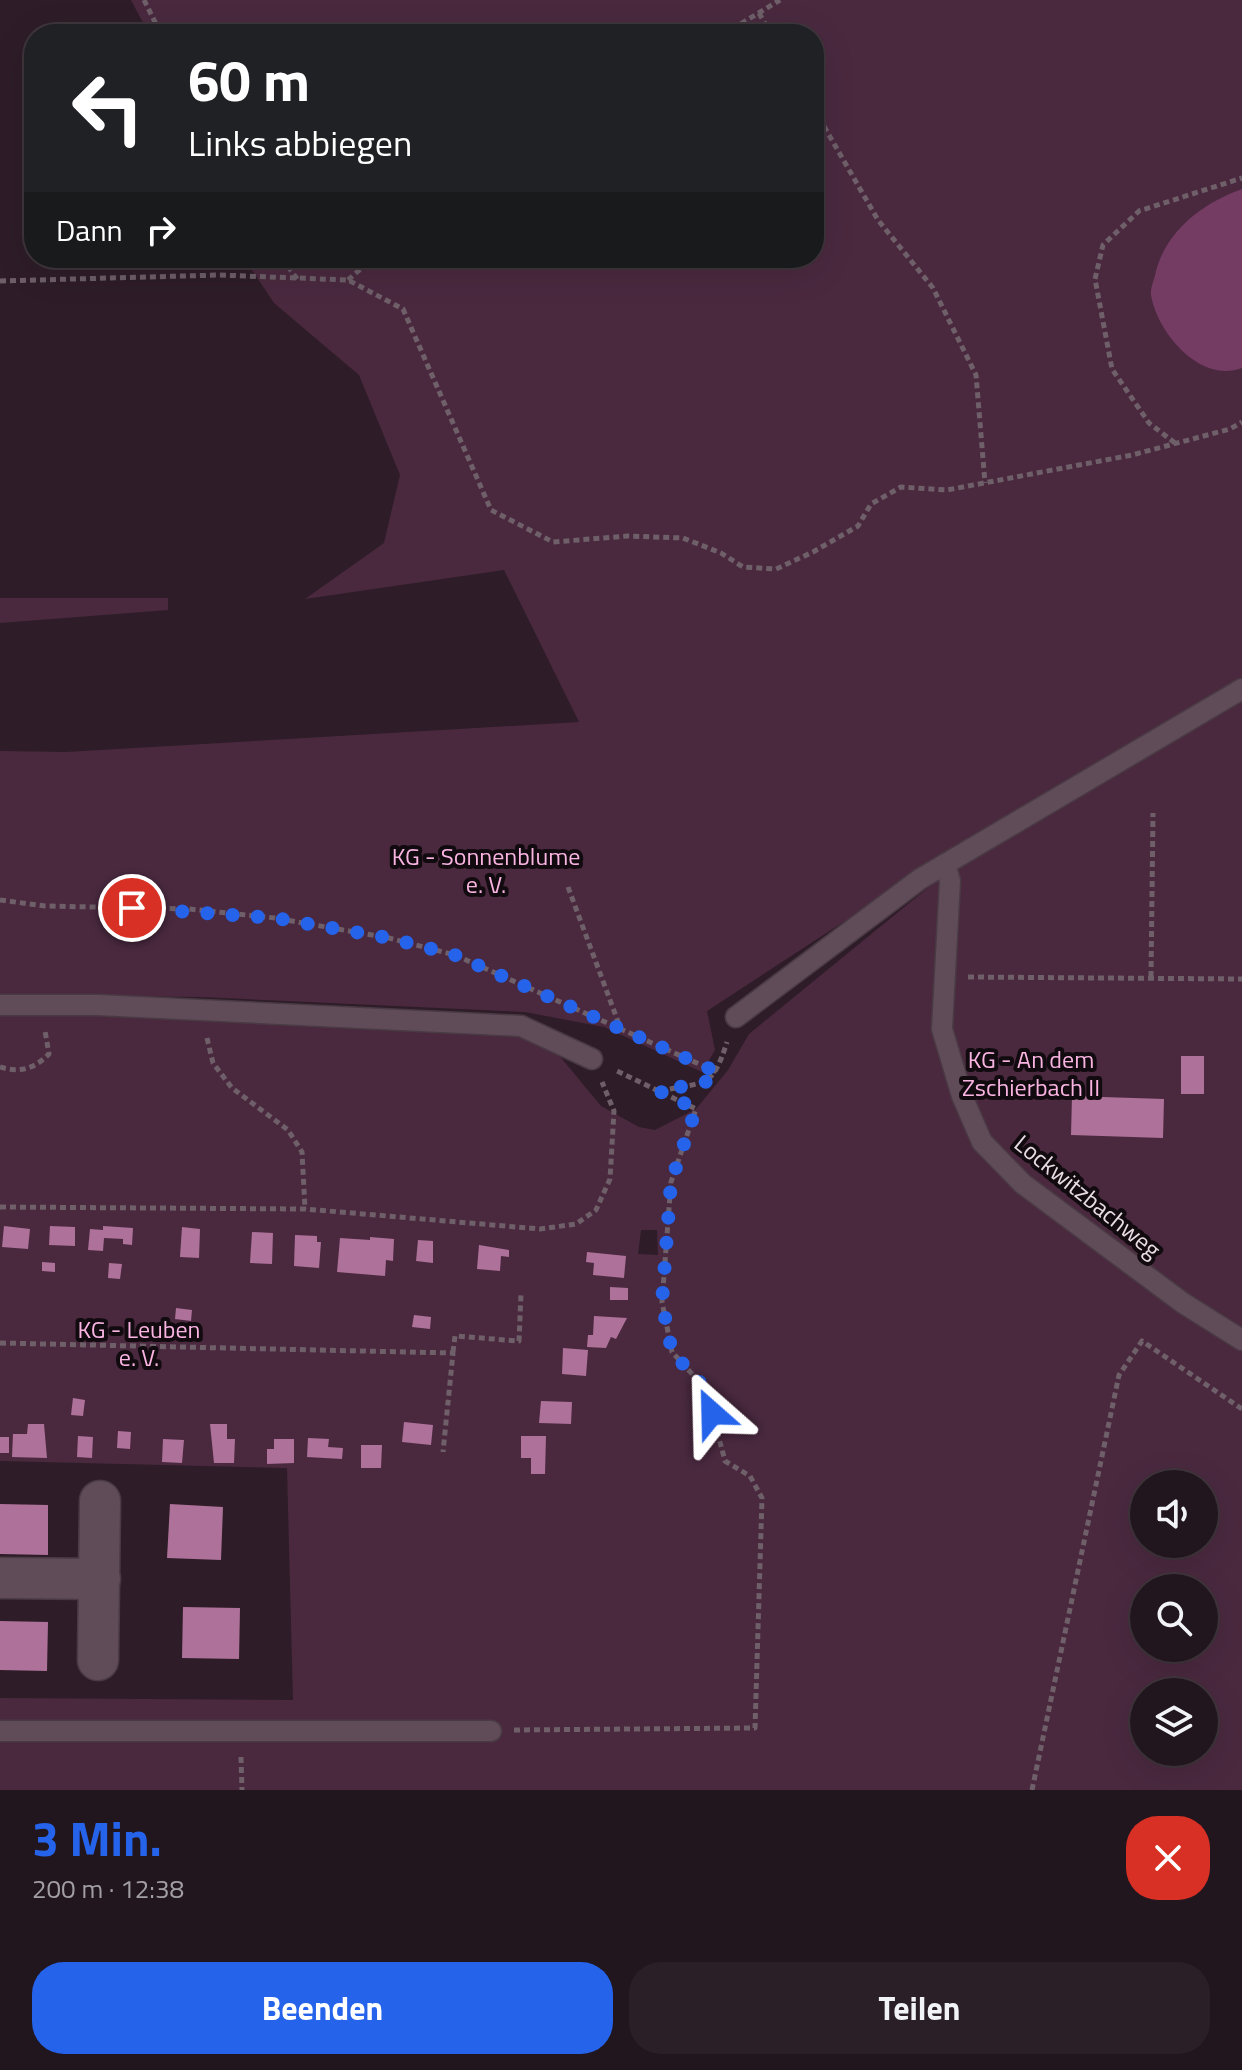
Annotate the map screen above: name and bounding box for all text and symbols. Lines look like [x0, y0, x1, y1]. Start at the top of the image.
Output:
text: 60 m [188, 38, 310, 123]
icon: left [56, 56, 160, 160]
text: Links abbiegen [188, 115, 412, 170]
text: Dann [56, 207, 123, 253]
icon: right [139, 208, 183, 252]
park label: KG - Sonnenblume e. V. [392, 838, 580, 902]
pin [98, 874, 166, 942]
icon: arrive [110, 886, 154, 930]
park label: KG - An dem Zschierbach II [962, 1041, 1100, 1105]
street label: Lockwitzbachweg [1007, 1126, 1169, 1266]
park label: KG - Leuben e. V. [78, 1311, 200, 1375]
position arrow [670, 1371, 754, 1455]
map controls [1130, 1470, 1218, 1766]
button: sound [1130, 1470, 1218, 1558]
button: search [1130, 1574, 1218, 1662]
button: layers [1130, 1678, 1218, 1766]
text: 3 Min. [32, 1802, 162, 1875]
button: close [1126, 1816, 1210, 1900]
text: 200 m · 12:38 [32, 1869, 184, 1908]
button: Beenden [32, 1962, 613, 2054]
button: Teilen [629, 1962, 1210, 2054]

